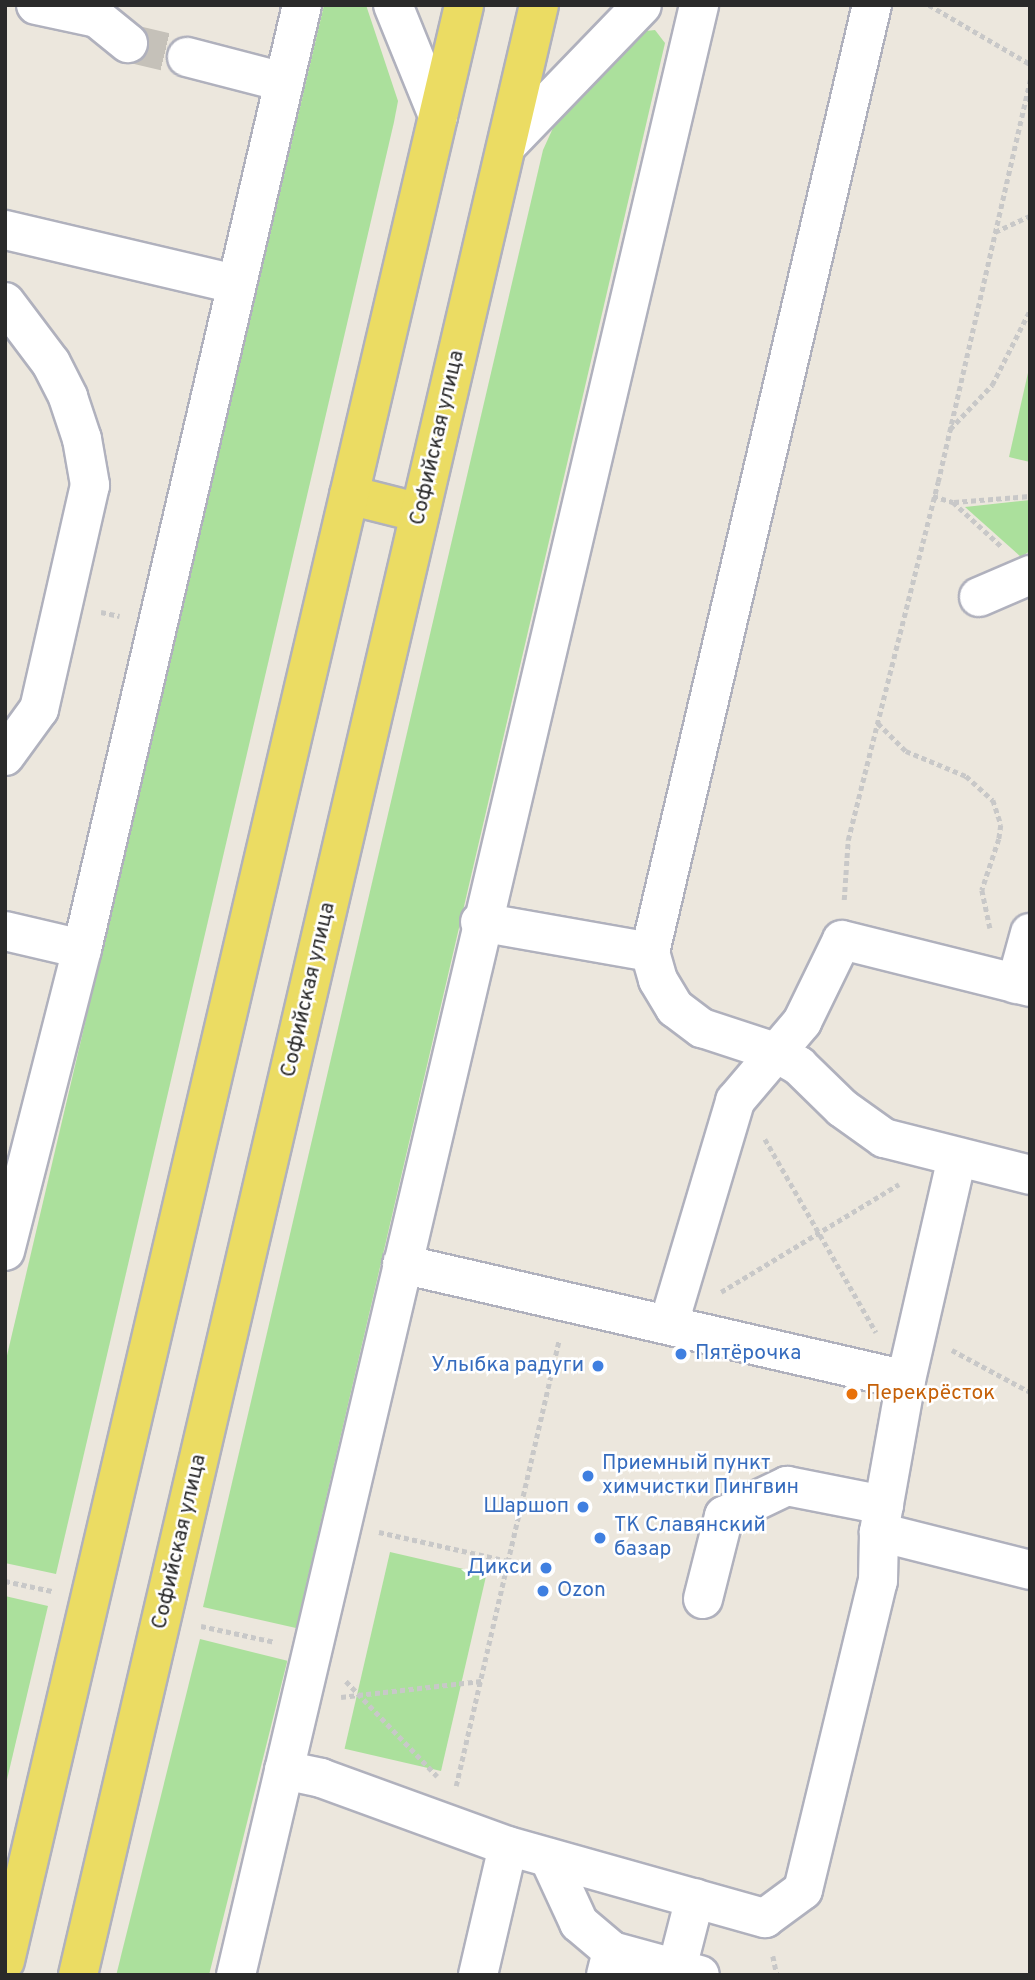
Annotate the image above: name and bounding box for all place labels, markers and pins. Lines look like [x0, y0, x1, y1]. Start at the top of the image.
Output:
place label: Пятёрочка [695, 1341, 801, 1367]
marker: Пятёрочка [673, 1346, 689, 1362]
place label: Улыбка радуги [431, 1353, 584, 1379]
marker: Улыбка радуги [590, 1358, 606, 1374]
place label: Перекрёсток [866, 1381, 995, 1407]
marker: Перекрёсток [844, 1386, 860, 1402]
place label: Приемный пункт химчистки Пингвин [602, 1451, 799, 1501]
marker: Приемный пункт химчистки Пингвин [580, 1468, 596, 1484]
place label: Шаршоп [483, 1494, 569, 1520]
marker: Шаршоп [575, 1499, 591, 1515]
place label: ТК Славянский базар [614, 1513, 766, 1563]
marker: ТК Славянский базар [592, 1530, 608, 1546]
place label: Дикси [467, 1555, 532, 1581]
marker: Дикси [538, 1560, 554, 1576]
place label: Ozon [557, 1578, 606, 1604]
marker: Ozon [535, 1583, 551, 1599]

